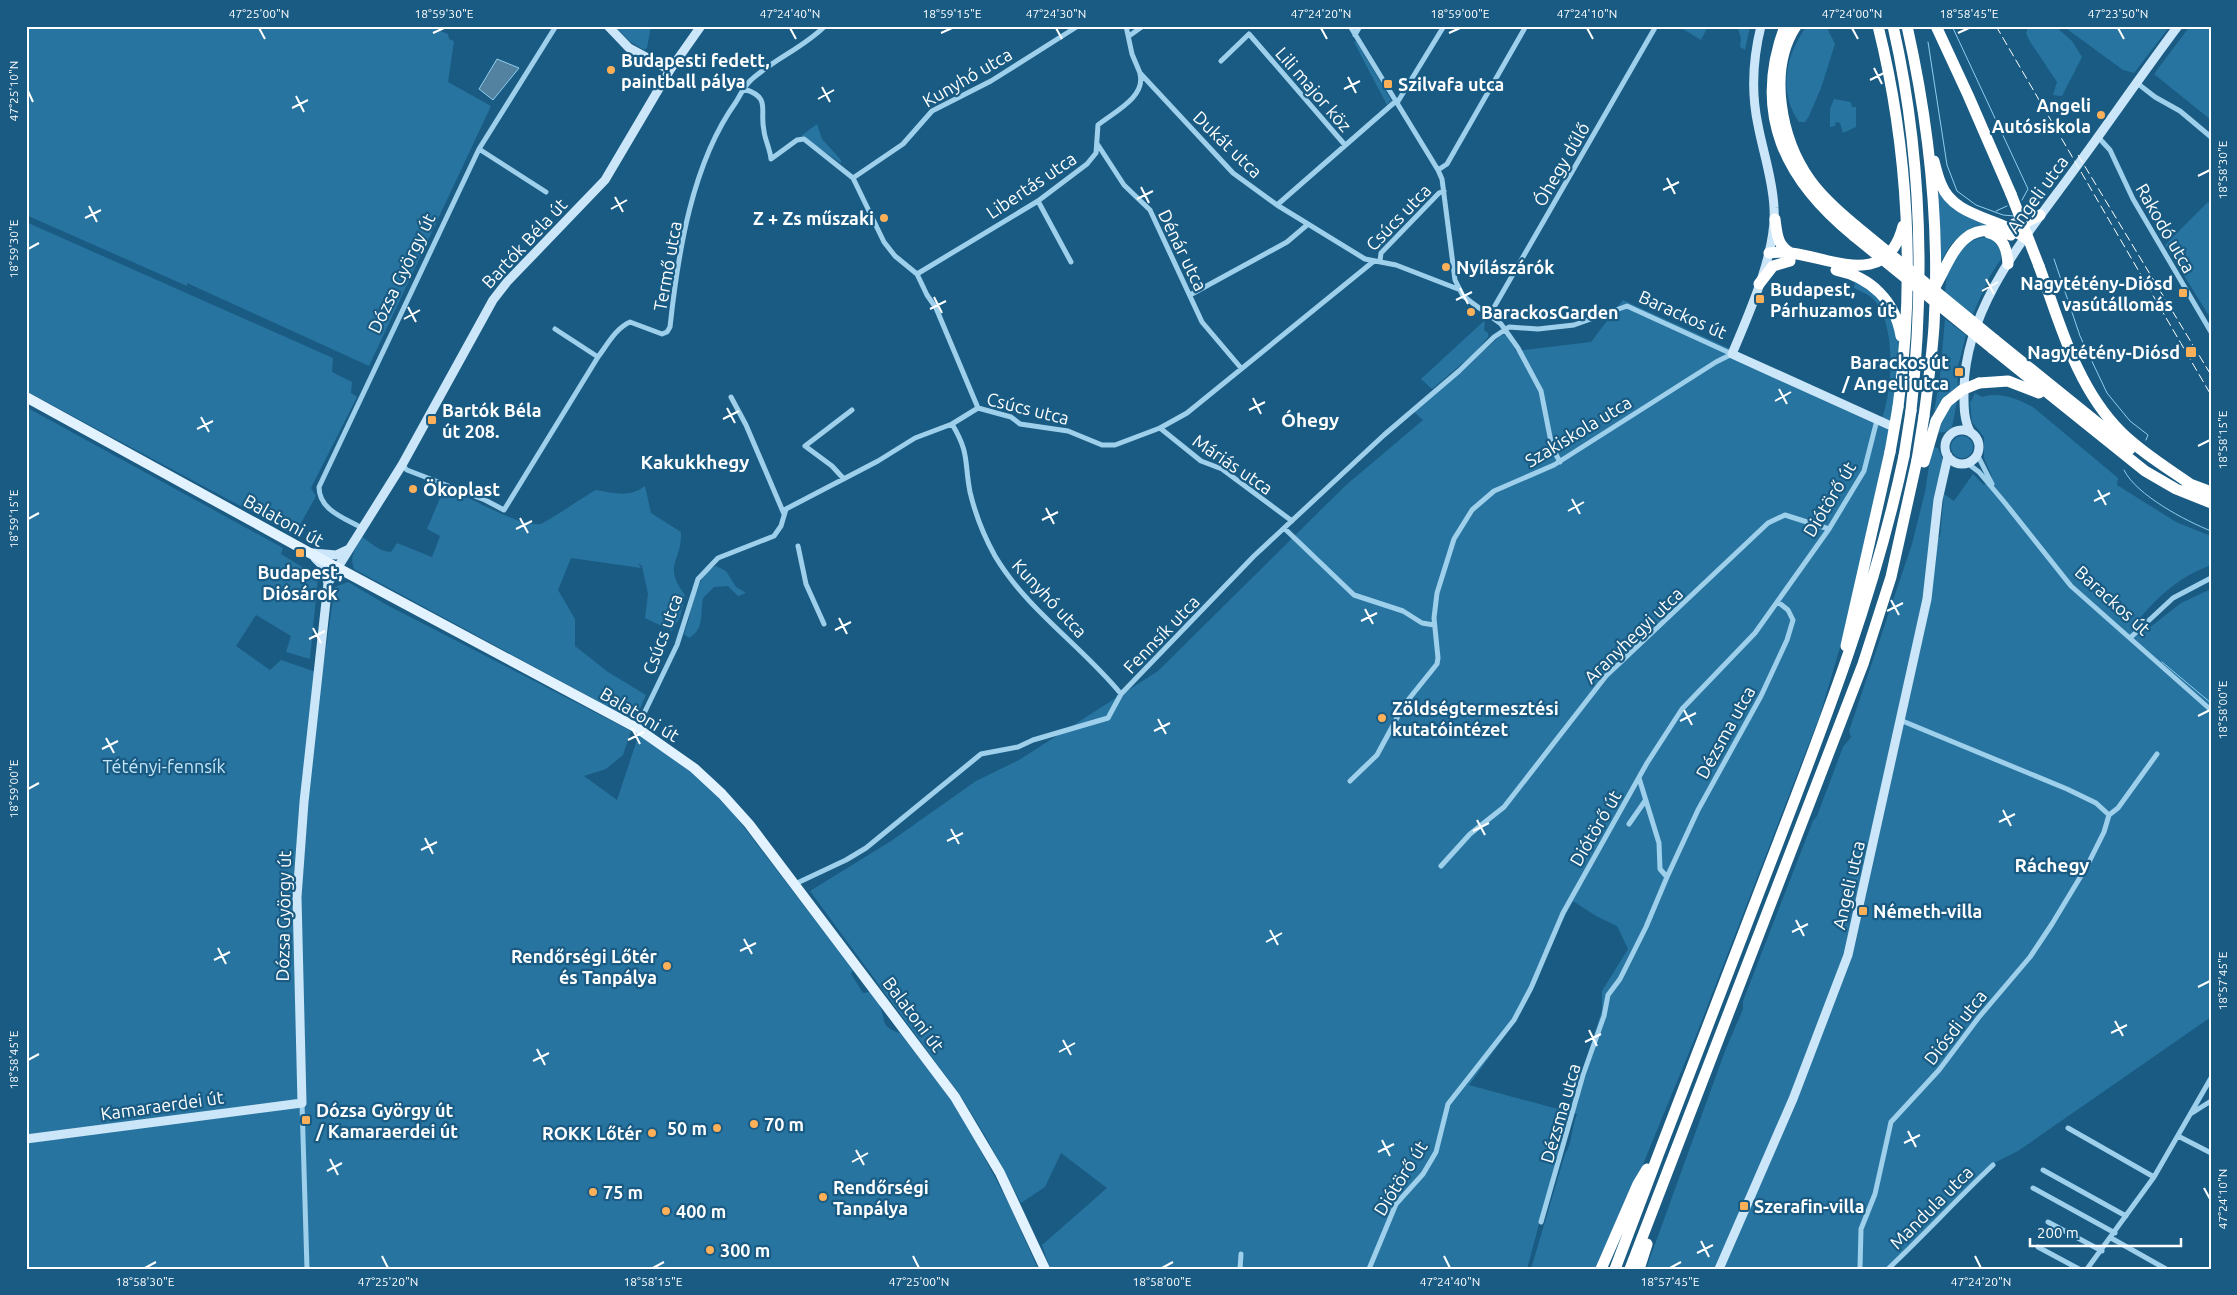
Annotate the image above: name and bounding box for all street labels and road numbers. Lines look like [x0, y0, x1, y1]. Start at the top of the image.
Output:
street label: Kunyhó utca [919, 43, 1015, 111]
street label: Lili major köz [1272, 43, 1356, 135]
street label: Dukát utca [1190, 106, 1266, 182]
street label: Óhegy dűlő [1528, 118, 1593, 209]
street label: Libertás utca [982, 148, 1080, 222]
street label: Angeli utca [2002, 152, 2072, 236]
street label: Csúcs utca [1362, 180, 1434, 254]
street label: Rakodó utca [2132, 180, 2200, 276]
street label: Bartók Béla út [477, 194, 571, 292]
street label: Dénár utca [1155, 206, 1211, 294]
street label: Dózsa György út [363, 210, 439, 336]
street label: Termő utca [649, 219, 685, 313]
street label: Barackos út [1636, 286, 1730, 342]
street label: Csúcs utca [985, 388, 1071, 428]
street label: Szakiskola utca [1521, 391, 1635, 471]
street label: Máriás utca [1189, 430, 1277, 498]
street label: Diótörő út [1799, 458, 1859, 540]
street label: Balatoni út [240, 490, 328, 550]
street label: Kunyhó utca [1009, 555, 1091, 641]
street label: Barackos út [2072, 561, 2154, 639]
street label: Aranyhegyi utca [1580, 583, 1686, 687]
street label: Csúcs utca [638, 591, 686, 677]
street label: Fennsík utca [1119, 591, 1203, 677]
street label: Dézsma utca [1691, 682, 1759, 782]
street label: Balatoni út [597, 683, 683, 745]
street label: Diótörő út [1565, 787, 1625, 869]
street label: Angeli utca [1828, 839, 1868, 931]
street label: Dózsa György út [272, 850, 294, 982]
street label: Balatoni út [879, 973, 949, 1055]
street label: Diósdi utca [1920, 986, 1990, 1068]
street label: Dézsma utca [1536, 1061, 1584, 1165]
street label: Kamaraerdei út [99, 1086, 225, 1124]
street label: Diótörő út [1369, 1137, 1431, 1219]
street label: Mandula utca [1885, 1161, 1977, 1253]

